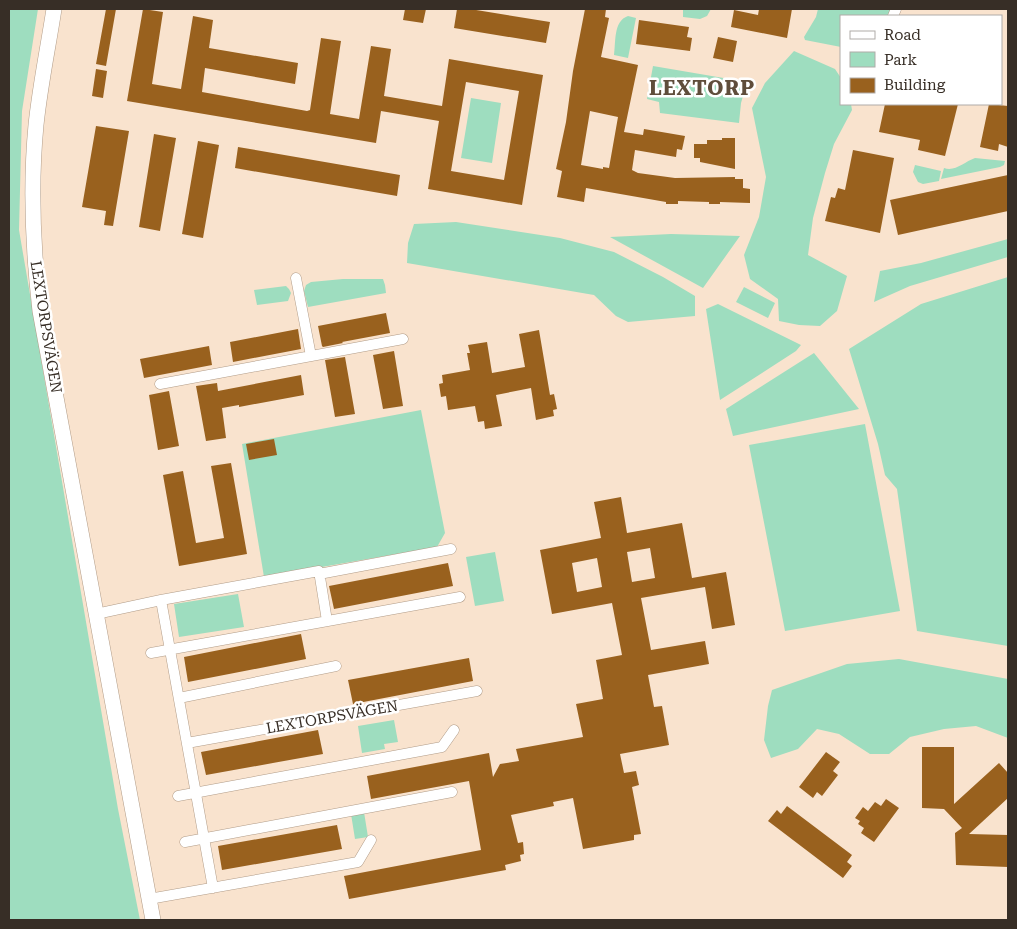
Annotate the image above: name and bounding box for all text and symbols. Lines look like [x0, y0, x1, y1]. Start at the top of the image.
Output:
legend [840, 15, 1002, 105]
text: Road [884, 26, 921, 44]
text: Park [884, 51, 918, 69]
district label: LEXTORP [649, 76, 755, 100]
text: Building [884, 76, 946, 94]
street label: LEXTORPSVÄGEN [27, 259, 65, 395]
street label: LEXTORPSVÄGEN [264, 697, 400, 737]

